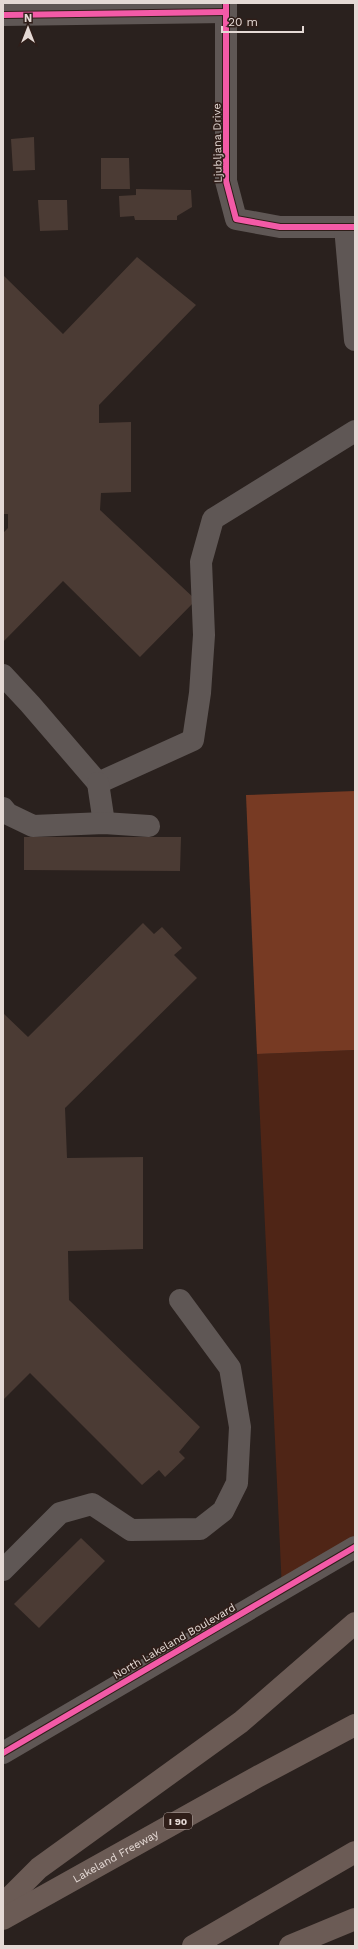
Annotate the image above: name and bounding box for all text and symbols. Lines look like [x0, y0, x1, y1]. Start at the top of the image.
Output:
north arrow [8, 8, 48, 48]
scale bar [222, 8, 303, 34]
text: N [24, 12, 32, 25]
text: 20 m [228, 15, 258, 29]
street label: Ljubljana Drive [210, 103, 225, 183]
street label: North Lakeland Boulevard [111, 1601, 238, 1682]
road number: I 90 [164, 1813, 192, 1829]
street label: Lakeland Freeway [71, 1827, 161, 1886]

